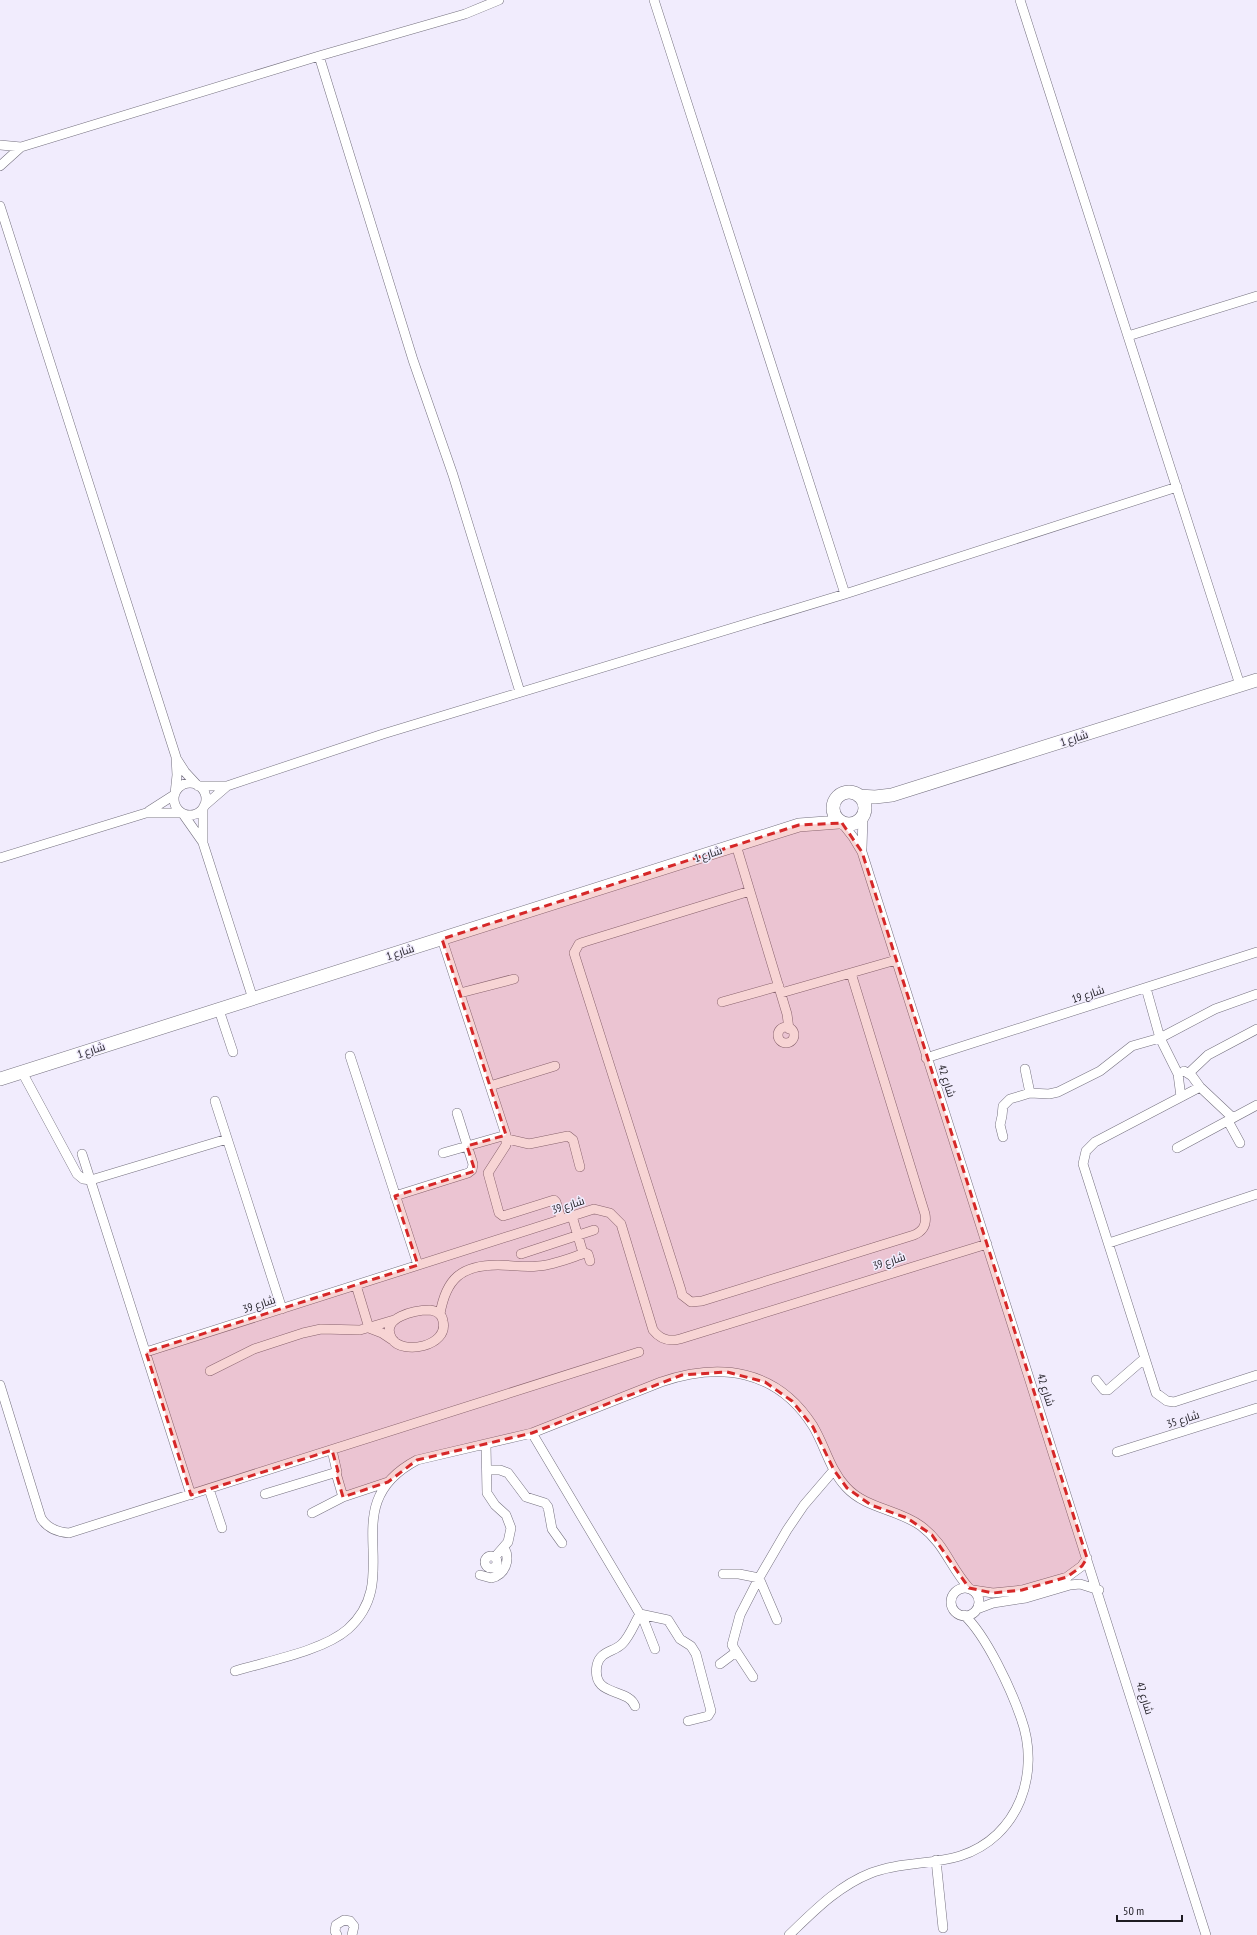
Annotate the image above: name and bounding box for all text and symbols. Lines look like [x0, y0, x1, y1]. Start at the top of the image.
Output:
street label: شارع 1 [1058, 727, 1090, 750]
street label: شارع 1 [692, 843, 724, 866]
street label: شارع 1 [384, 941, 416, 964]
street label: شارع 19 [1070, 982, 1106, 1007]
street label: شارع 1 [75, 1039, 107, 1062]
street label: شارع 42 [934, 1063, 959, 1099]
street label: شارع 39 [550, 1193, 586, 1218]
street label: شارع 39 [871, 1249, 907, 1274]
street label: شارع 39 [241, 1292, 277, 1317]
street label: شارع 42 [1033, 1372, 1058, 1408]
street label: شارع 35 [1165, 1407, 1201, 1432]
street label: شارع 42 [1132, 1680, 1157, 1716]
scale bar [1117, 1897, 1182, 1923]
text: 50 m [1123, 1903, 1144, 1918]

